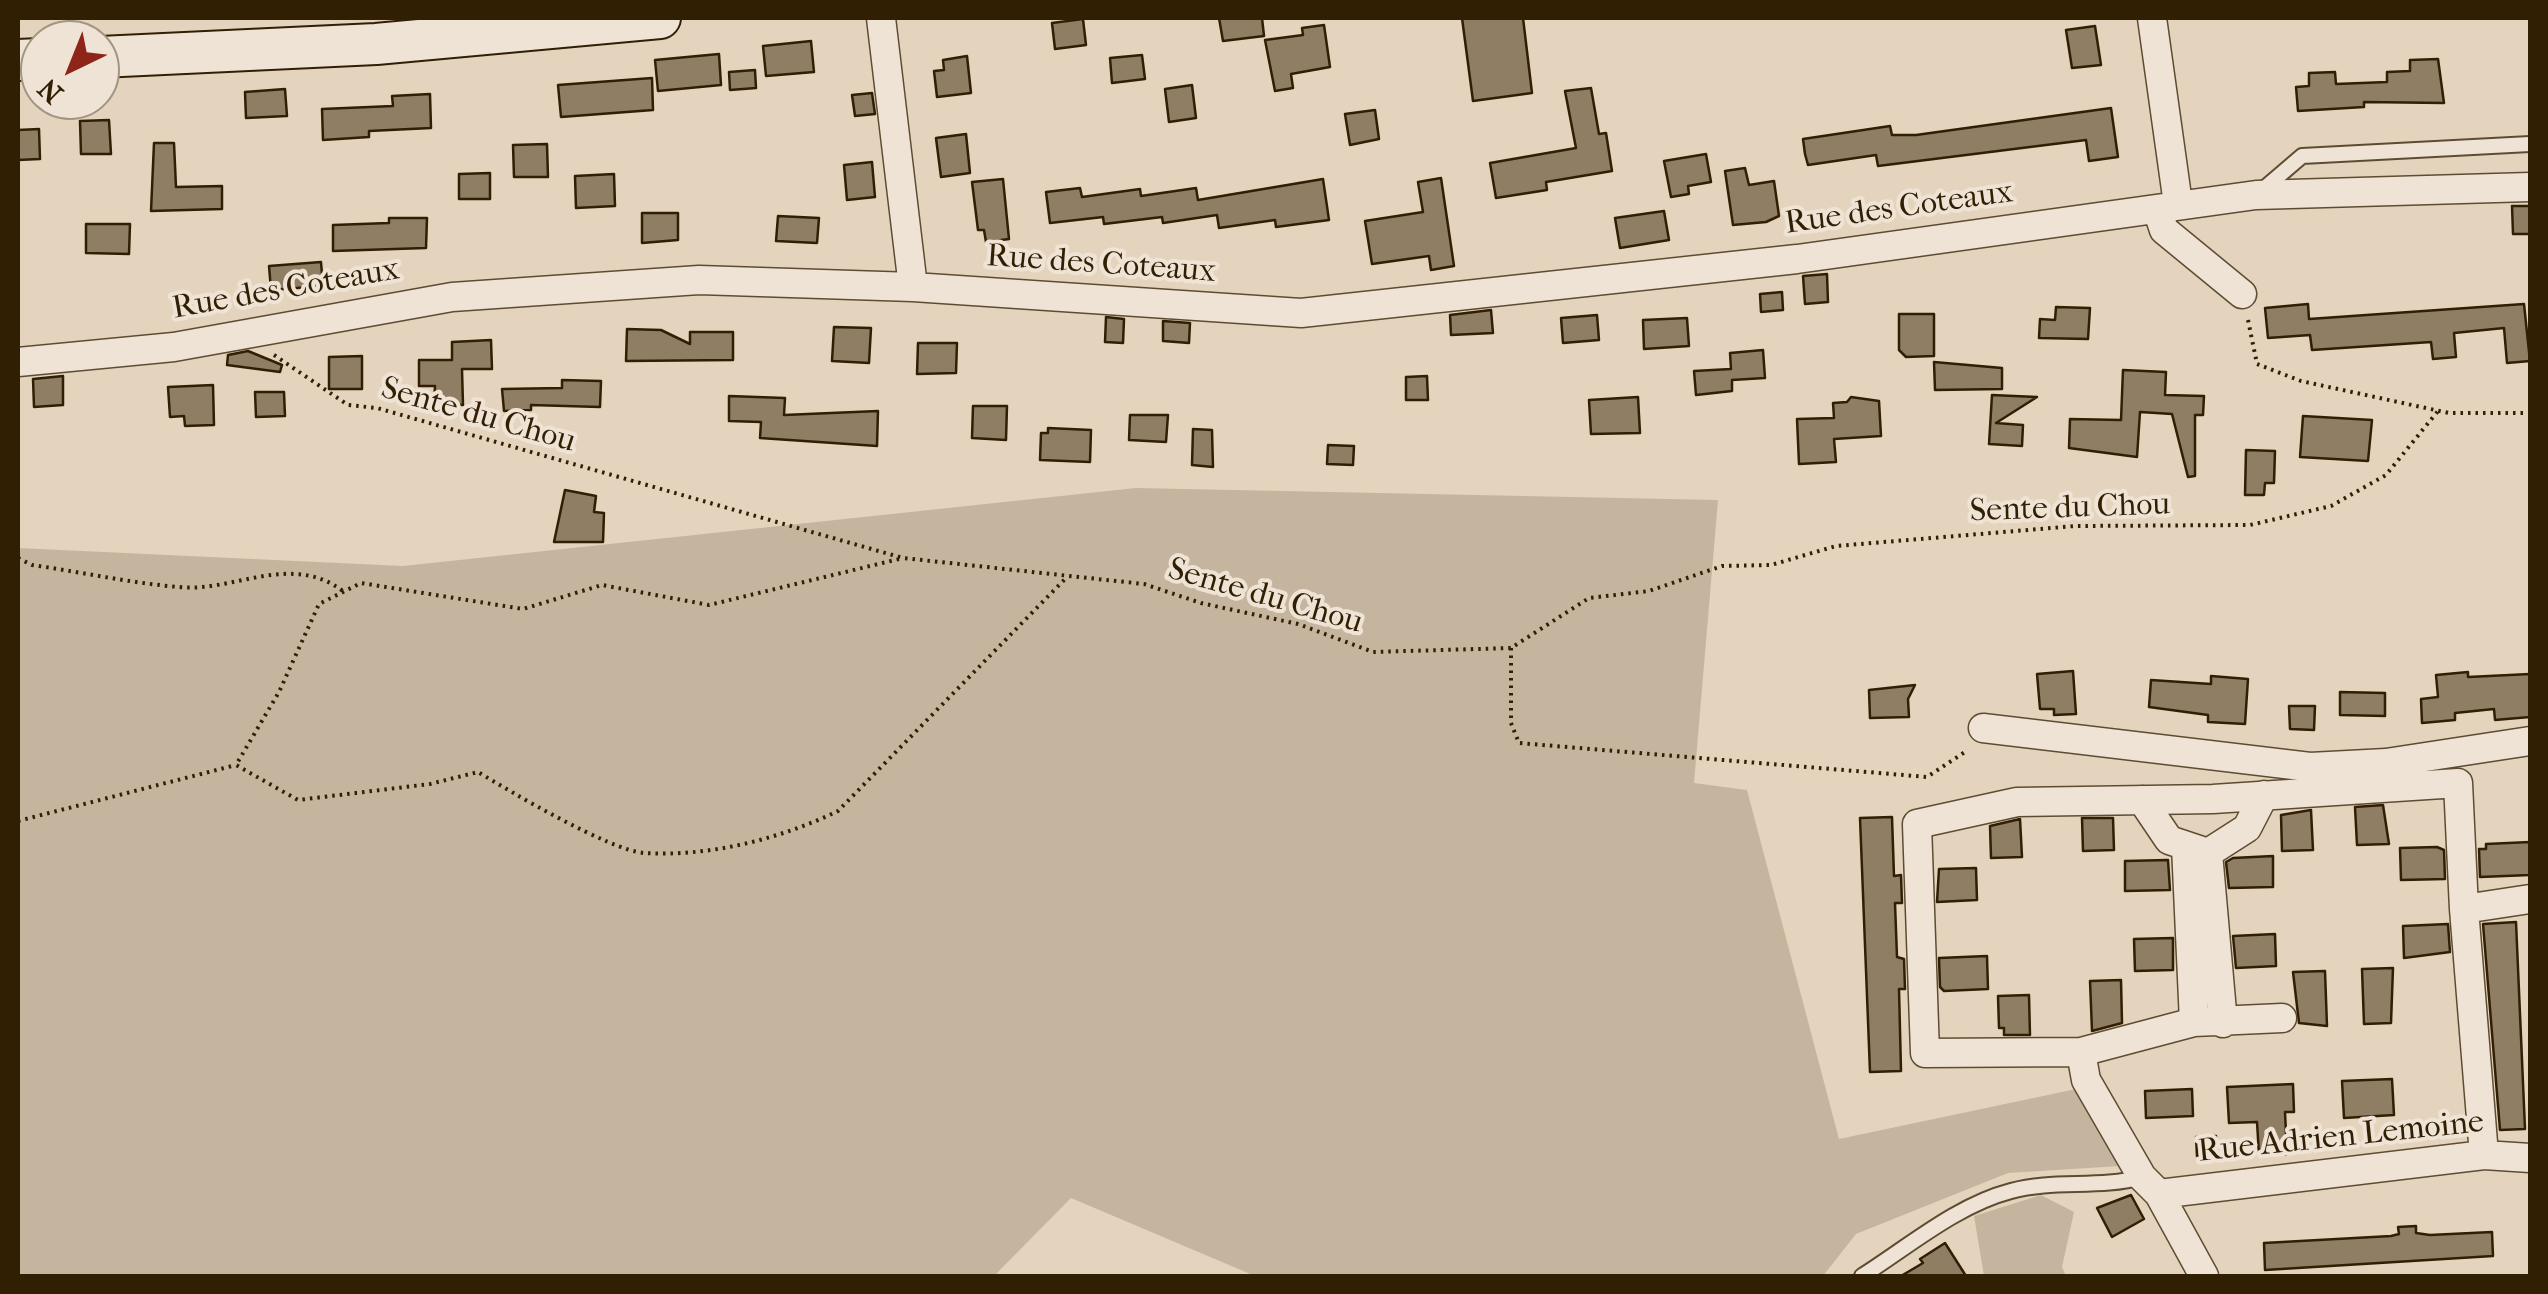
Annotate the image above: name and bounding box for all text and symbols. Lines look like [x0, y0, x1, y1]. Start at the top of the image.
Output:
north arrow [20, 20, 120, 120]
text: N [32, 72, 70, 110]
street label: Rue des Coteaux [1783, 174, 2015, 244]
street label: Rue des Coteaux [985, 238, 1217, 292]
street label: Rue des Coteaux [170, 251, 402, 329]
street label: Sente du Chou [376, 370, 580, 462]
street label: Sente du Chou [1969, 486, 2171, 532]
street label: Sente du Chou [1163, 551, 1367, 643]
street label: Rue Adrien Lemoine [2196, 1104, 2486, 1172]

